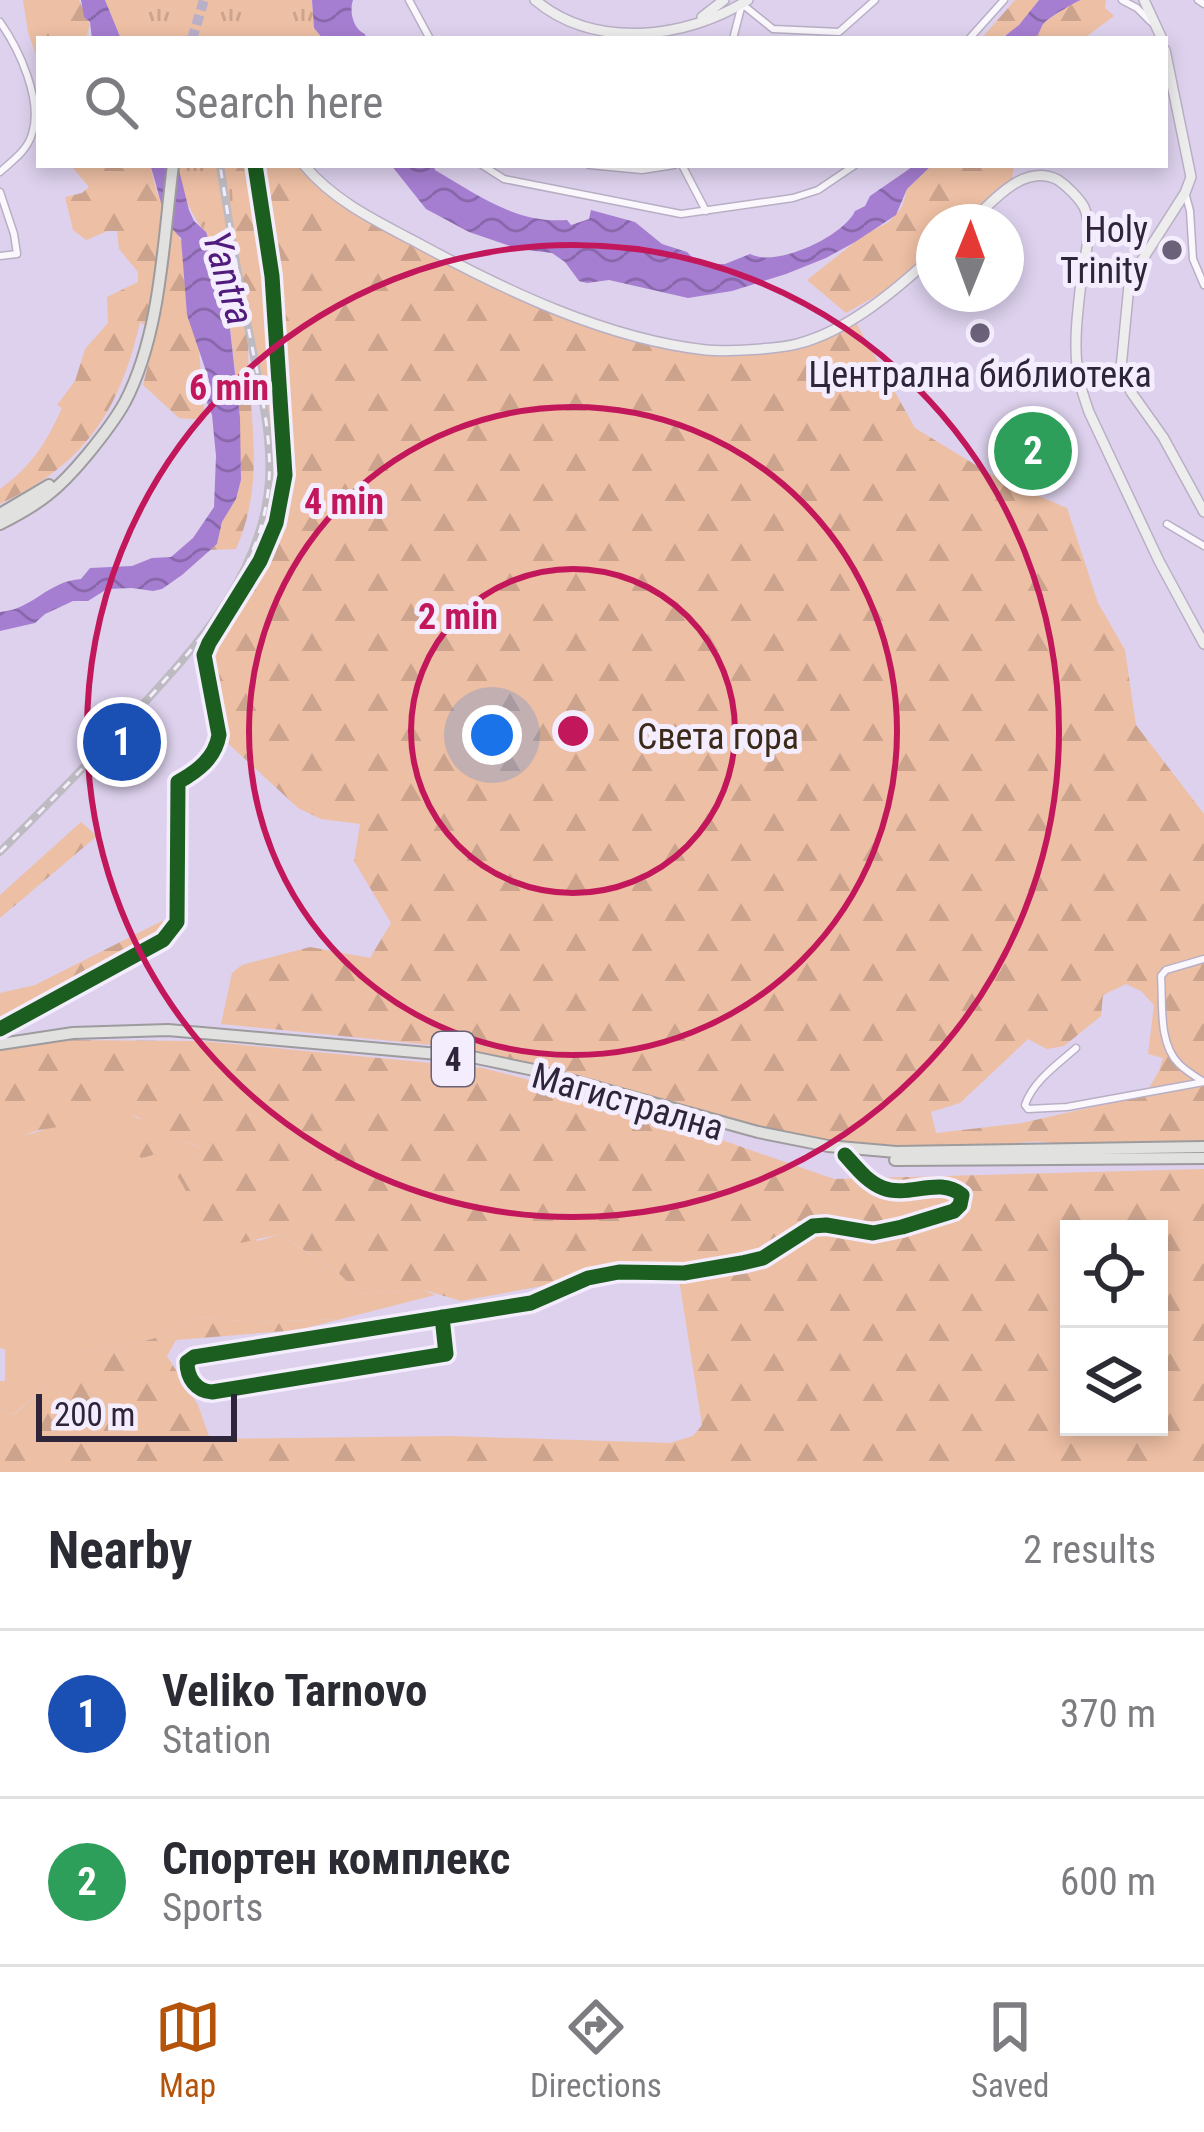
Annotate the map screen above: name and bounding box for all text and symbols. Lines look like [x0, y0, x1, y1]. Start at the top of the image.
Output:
search box [36, 36, 1168, 168]
icon: search [78, 69, 144, 135]
text: Search here [174, 76, 383, 129]
north arrow [916, 204, 1024, 312]
place label: Holy Trinity [1060, 209, 1148, 292]
water label: Yantra [193, 226, 263, 330]
marker: Holy Trinity [1159, 237, 1185, 263]
marker: Централна библиотека [967, 320, 993, 346]
place label: Централна библиотека [808, 354, 1152, 396]
text: 6 min [189, 367, 269, 409]
pin: 2 [994, 406, 1072, 496]
text: 4 min [304, 481, 384, 523]
text: 2 min [418, 596, 498, 638]
pin: 1 [83, 697, 161, 787]
your location [462, 705, 522, 765]
centre of rings [552, 710, 594, 752]
park label: Света гора [637, 716, 799, 758]
road number: 4 [432, 1032, 474, 1086]
street label: Магистрална [527, 1055, 728, 1149]
map controls [1060, 1220, 1168, 1436]
button: locate [1060, 1220, 1168, 1328]
button: layers [1060, 1328, 1168, 1436]
scale bar [36, 1388, 237, 1441]
text: 200 m [54, 1395, 135, 1434]
text: Nearby [48, 1521, 192, 1580]
text: 2 results [1023, 1527, 1156, 1573]
text: Veliko Tarnovo [162, 1664, 428, 1717]
text: 1 [77, 1691, 97, 1737]
text: 370 m [1060, 1691, 1156, 1737]
text: Station [162, 1717, 271, 1763]
text: Спортен комплекс [162, 1832, 511, 1885]
text: 2 [77, 1859, 97, 1905]
text: 600 m [1060, 1859, 1156, 1905]
text: Sports [162, 1885, 263, 1931]
tab: Map [155, 1994, 221, 2105]
tab: Directions [530, 1994, 662, 2105]
tab: Saved [971, 1994, 1049, 2105]

